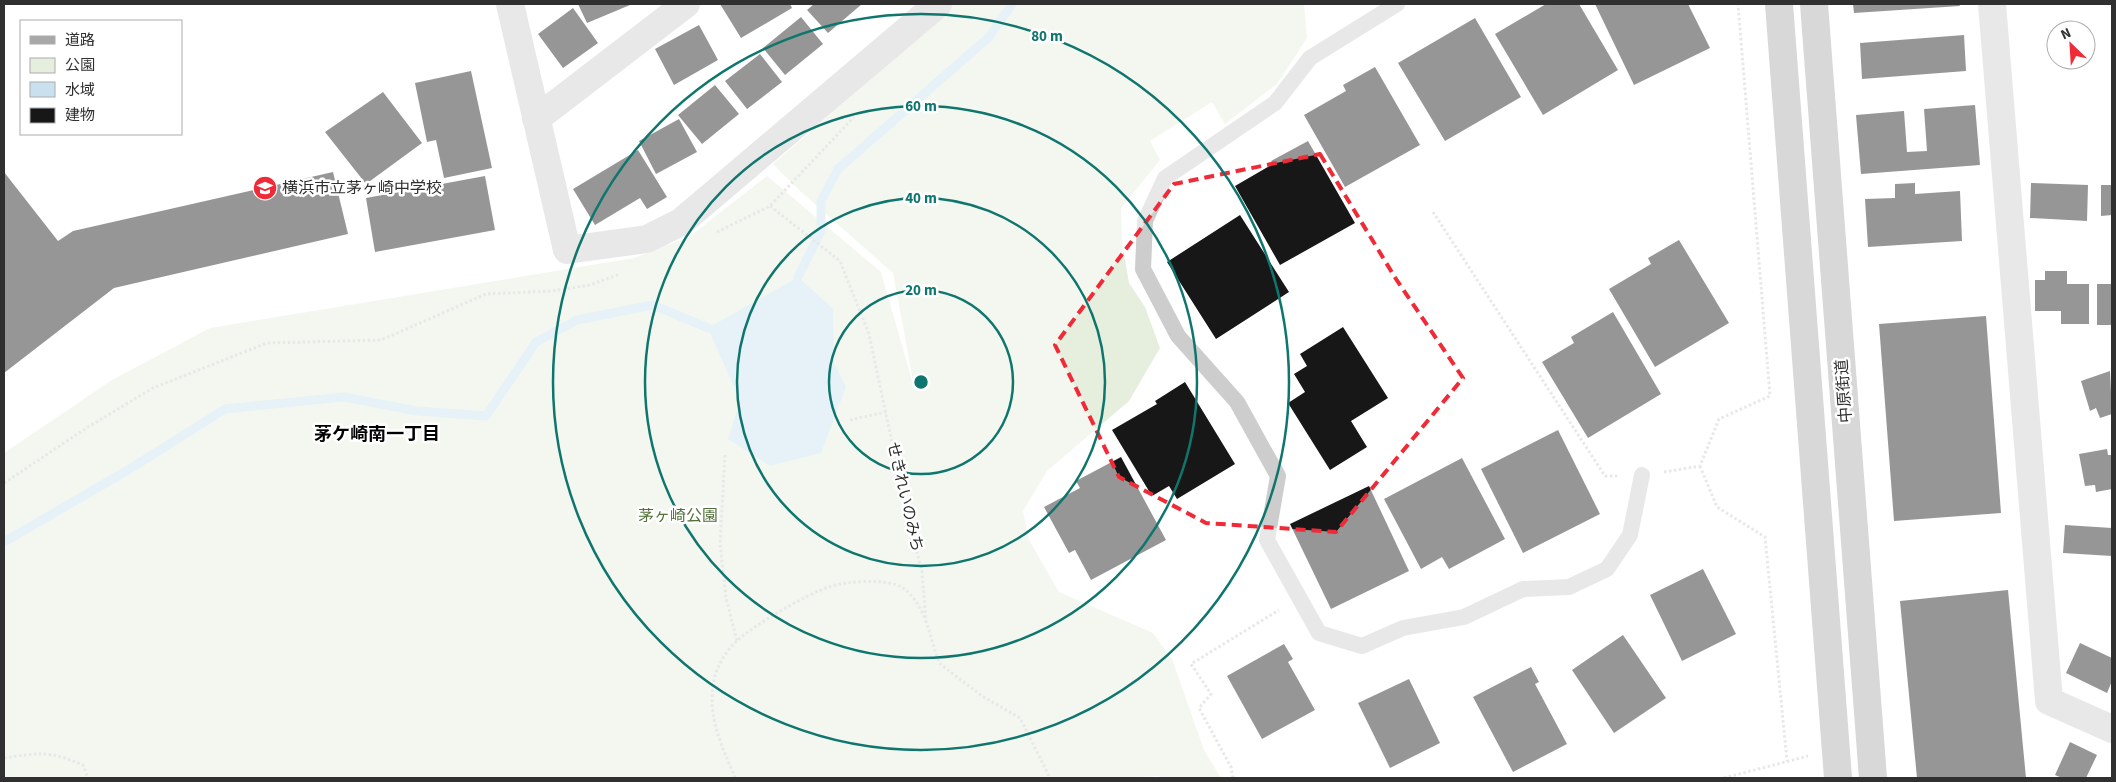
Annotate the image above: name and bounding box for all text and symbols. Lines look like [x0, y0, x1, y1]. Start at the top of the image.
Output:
legend [20, 20, 182, 135]
north arrow [2046, 20, 2096, 70]
text: N [2057, 23, 2074, 45]
text: 80 m [1031, 26, 1063, 47]
text: 道路 [65, 30, 95, 51]
text: 公園 [65, 55, 95, 76]
text: 水域 [65, 80, 95, 101]
text: 60 m [905, 96, 937, 117]
text: 建物 [65, 105, 95, 126]
school or university icon: 横浜市立茅ヶ崎中学校 [252, 175, 278, 201]
place label: 横浜市立茅ヶ崎中学校 [282, 177, 442, 199]
text: 40 m [905, 188, 937, 209]
text: 20 m [905, 280, 937, 301]
street label: 中原街道 [1831, 358, 1857, 424]
centre of rings [912, 373, 930, 391]
district label: 茅ケ崎南一丁目 [314, 422, 440, 447]
street label: せきれいのみち [882, 440, 928, 554]
park label: 茅ヶ崎公園 [638, 505, 718, 527]

